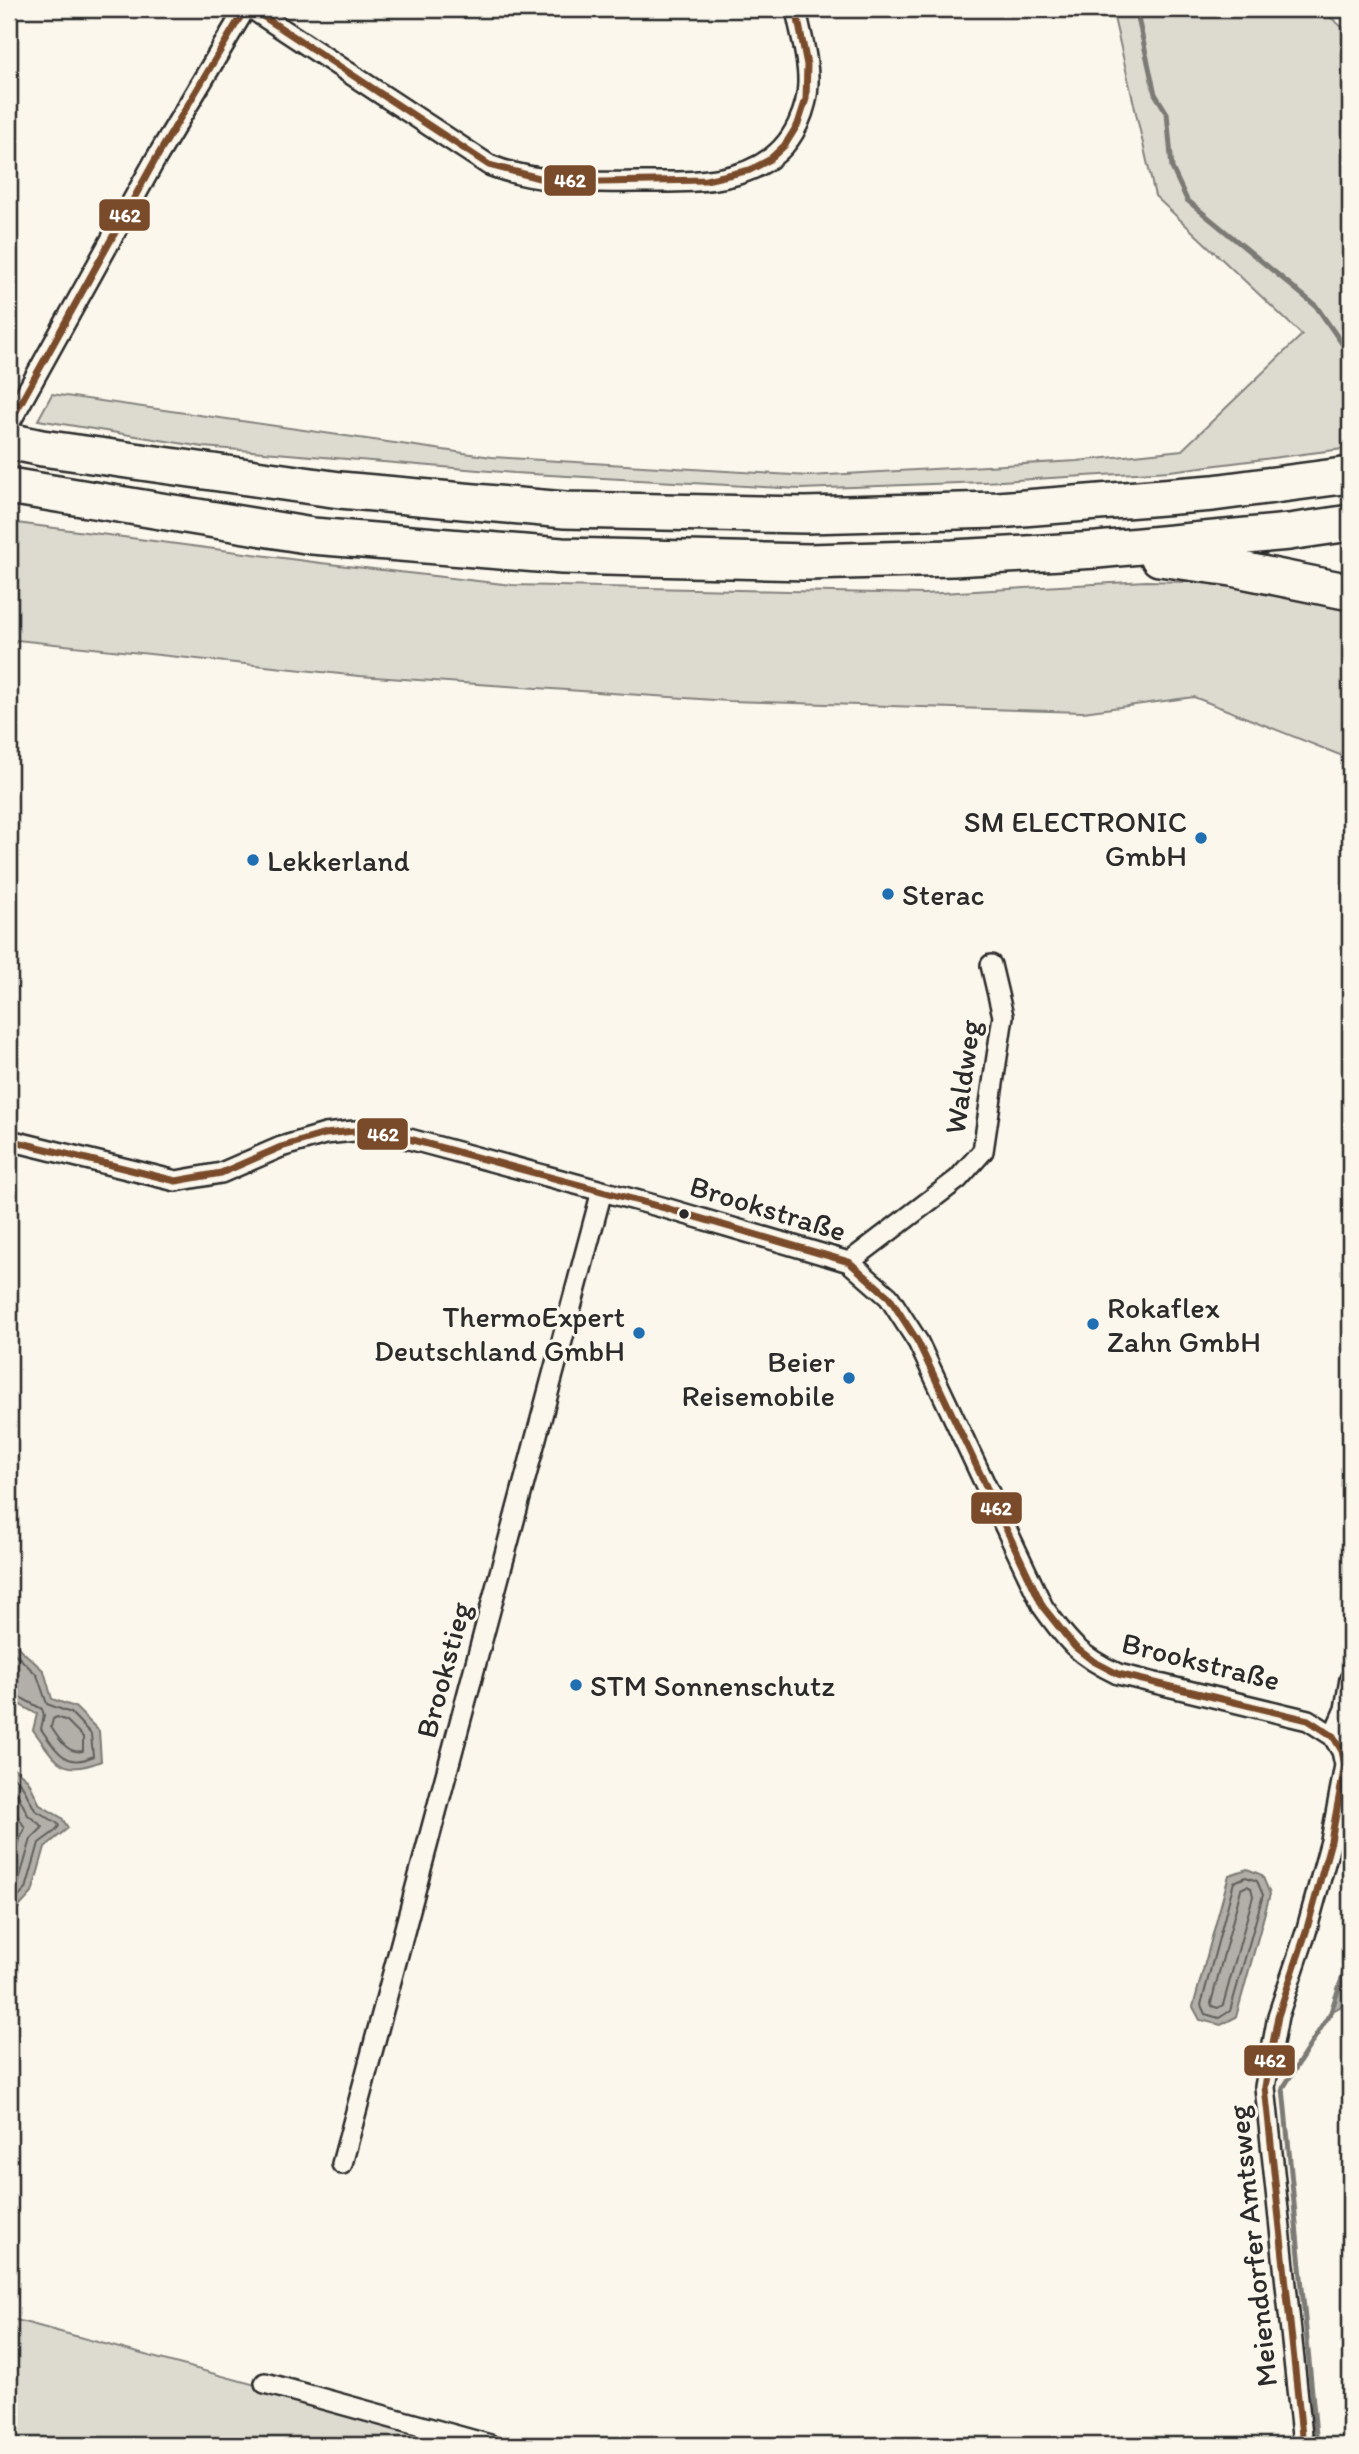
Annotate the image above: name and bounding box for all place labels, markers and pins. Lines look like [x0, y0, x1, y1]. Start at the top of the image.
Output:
place label: SM ELECTRONIC GmbH [964, 803, 1187, 874]
marker: SM ELECTRONIC GmbH [1193, 830, 1209, 846]
place label: Lekkerland [267, 842, 410, 879]
marker: Lekkerland [245, 852, 261, 868]
place label: Sterac [902, 876, 985, 913]
marker: Sterac [880, 886, 896, 902]
unlabelled marker [677, 1207, 691, 1221]
place label: Rokaflex Zahn GmbH [1107, 1289, 1261, 1360]
place label: ThermoExpert Deutschland GmbH [374, 1298, 625, 1369]
marker: Rokaflex Zahn GmbH [1085, 1316, 1101, 1332]
marker: ThermoExpert Deutschland GmbH [631, 1325, 647, 1341]
place label: Beier Reisemobile [681, 1343, 835, 1414]
marker: Beier Reisemobile [841, 1370, 857, 1386]
place label: STM Sonnenschutz [590, 1667, 835, 1704]
marker: STM Sonnenschutz [568, 1677, 584, 1693]

